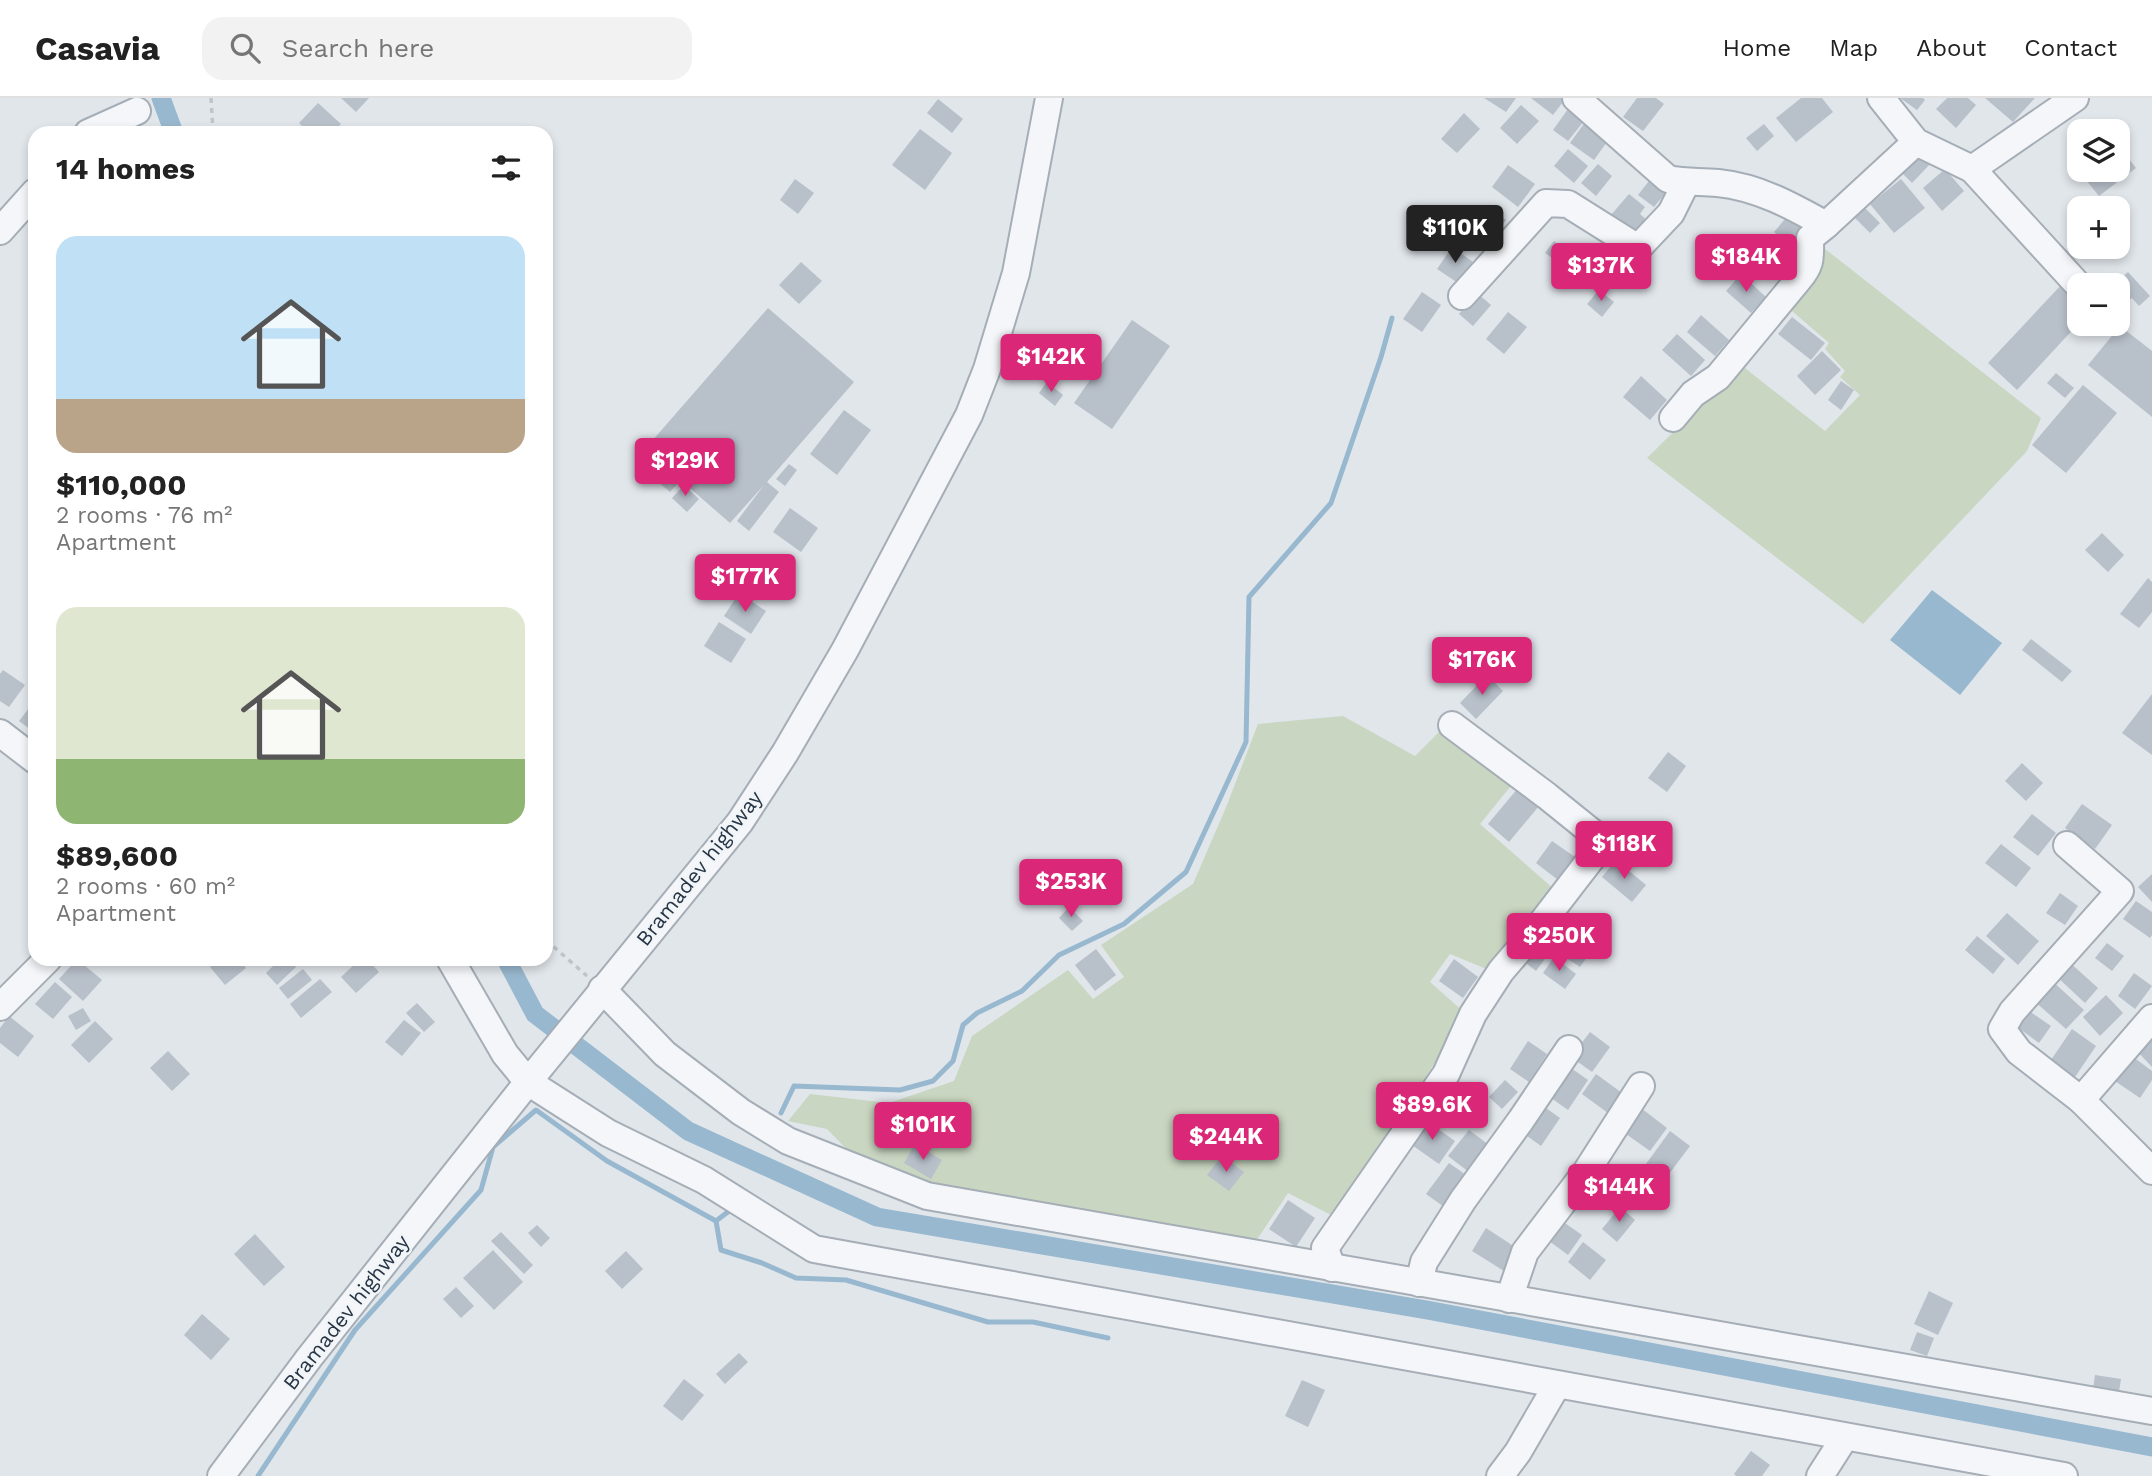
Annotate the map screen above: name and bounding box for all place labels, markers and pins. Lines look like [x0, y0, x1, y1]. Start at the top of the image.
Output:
pin: $110K [1406, 206, 1504, 265]
pin: $184K [1697, 234, 1795, 294]
pin: $137K [1552, 244, 1650, 303]
pin: $142K [1002, 334, 1100, 394]
pin: $129K [636, 438, 734, 498]
pin: $177K [696, 554, 794, 614]
pin: $176K [1433, 638, 1531, 697]
pin: $118K [1575, 822, 1673, 881]
pin: $253K [1022, 860, 1120, 919]
pin: $250K [1510, 914, 1608, 973]
pin: $89.6K [1375, 1082, 1489, 1142]
pin: $101K [874, 1102, 972, 1162]
pin: $244K [1177, 1114, 1275, 1174]
pin: $144K [1570, 1164, 1668, 1224]

